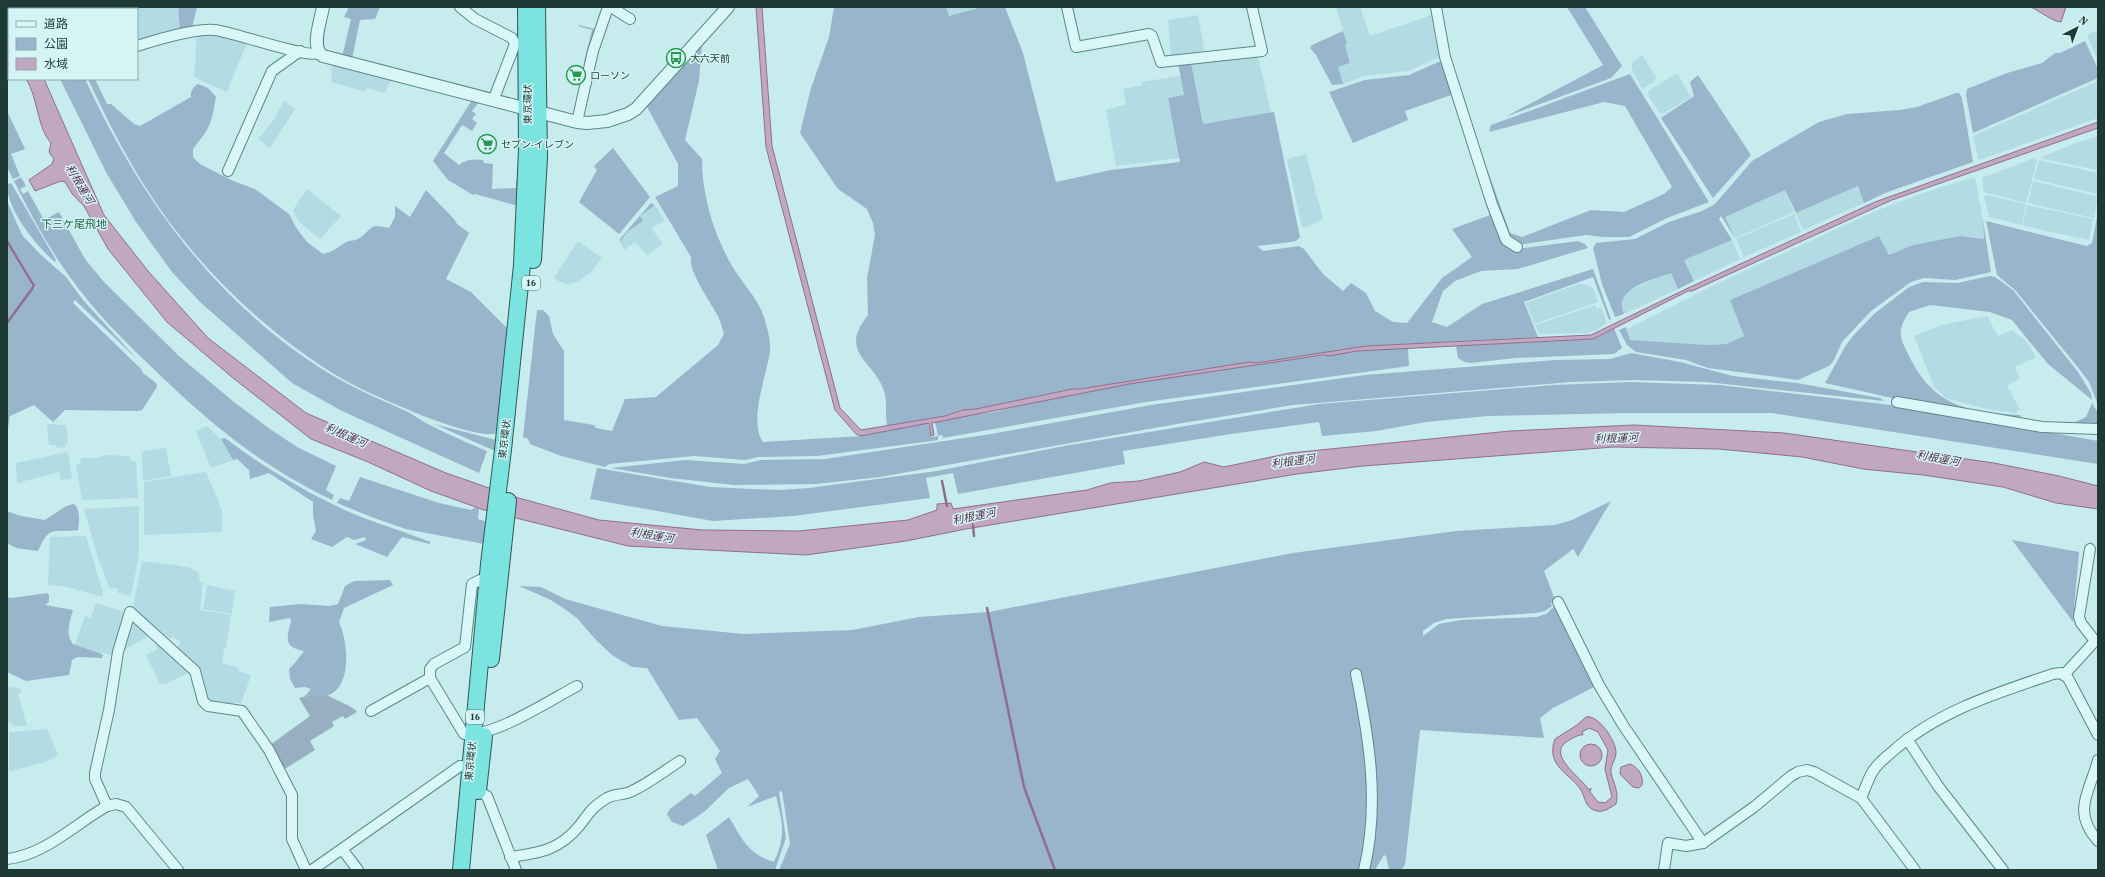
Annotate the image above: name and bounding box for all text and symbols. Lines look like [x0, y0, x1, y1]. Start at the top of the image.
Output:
legend [8, 8, 138, 80]
north arrow [2057, 8, 2097, 48]
text: N [2075, 13, 2091, 29]
text: 道路 [44, 16, 68, 32]
text: 公園 [44, 36, 68, 52]
bus stop icon: 大六天前 [665, 47, 687, 69]
place label: 大六天前 [690, 52, 730, 65]
text: 水域 [44, 56, 68, 72]
supermarket icon: ローソン [565, 64, 587, 86]
place label: ローソン [590, 69, 630, 82]
street label: 東京環状 [521, 84, 534, 124]
supermarket icon: セブン-イレブン [476, 133, 498, 155]
place label: セブン-イレブン [501, 138, 574, 151]
water label: 利根運河 [62, 162, 98, 209]
district label: 下三ケ尾飛地 [41, 217, 107, 232]
road number: 16 [522, 276, 540, 290]
street label: 東京環状 [496, 418, 513, 460]
water label: 利根運河 [323, 420, 371, 452]
water label: 利根運河 [1594, 430, 1640, 447]
water label: 利根運河 [1915, 447, 1963, 470]
water label: 利根運河 [1270, 451, 1318, 472]
water label: 利根運河 [951, 504, 999, 528]
water label: 利根運河 [629, 525, 677, 547]
road number: 16 [466, 710, 484, 724]
street label: 東京環状 [462, 740, 479, 782]

